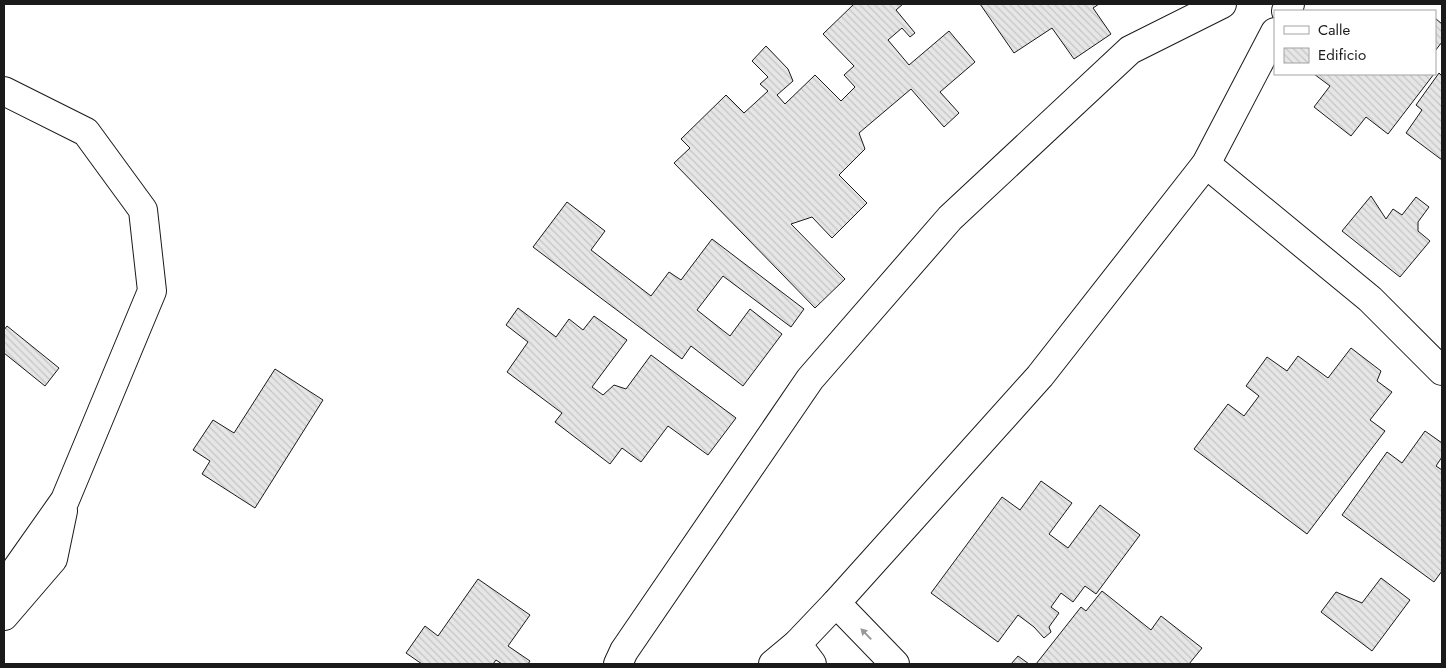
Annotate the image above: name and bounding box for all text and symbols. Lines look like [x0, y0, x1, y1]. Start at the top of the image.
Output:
legend [1274, 10, 1436, 75]
text: Calle [1318, 19, 1350, 41]
text: Edificio [1318, 44, 1366, 66]
one-way arrow [860, 628, 872, 640]

